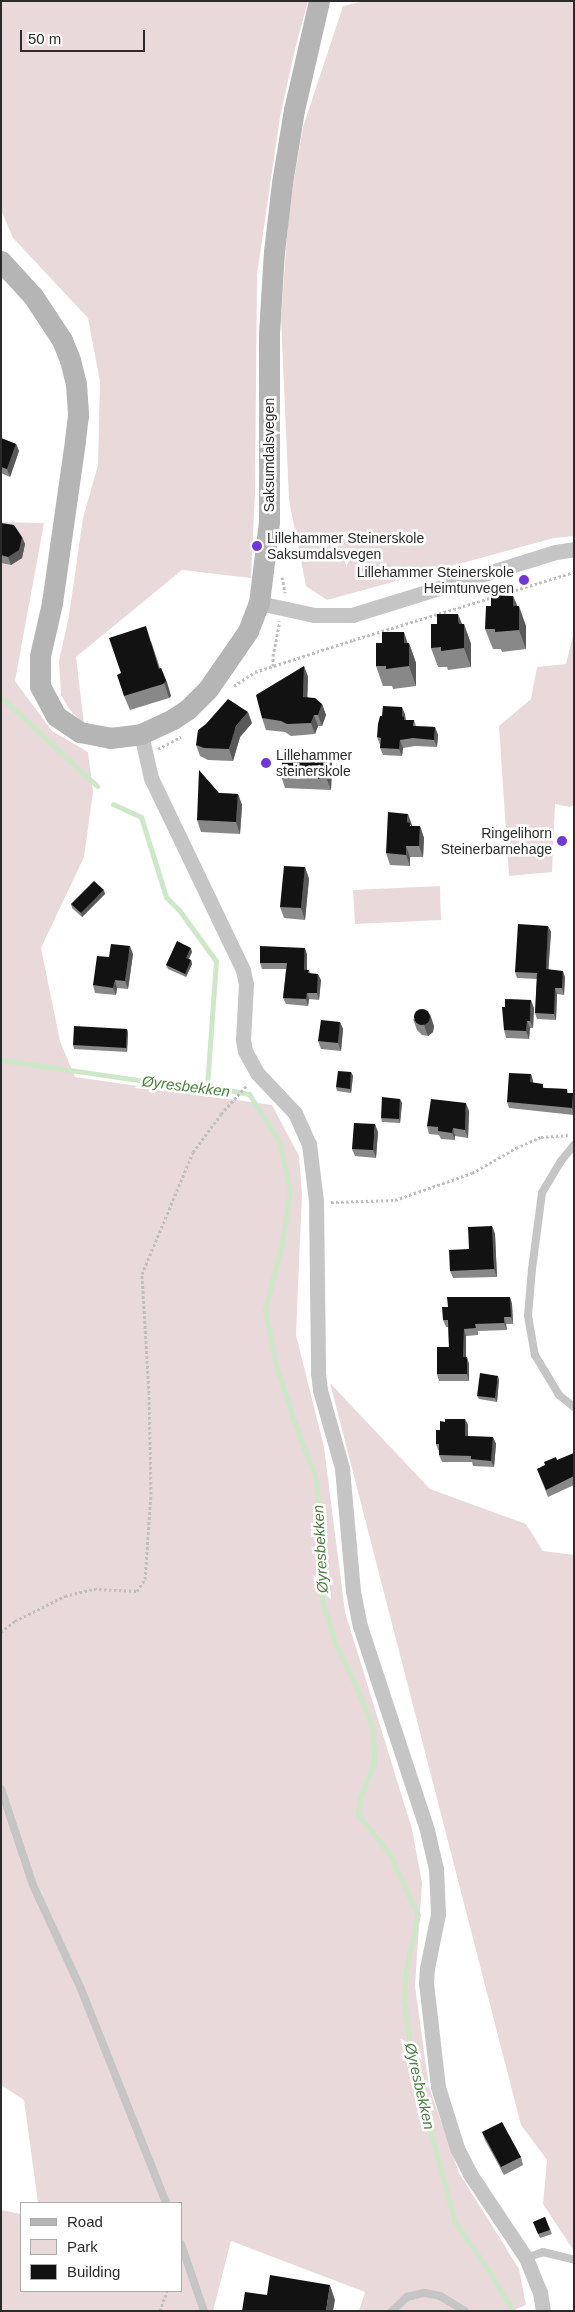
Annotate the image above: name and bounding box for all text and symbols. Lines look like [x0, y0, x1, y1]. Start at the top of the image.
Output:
scale bar [22, 20, 148, 52]
text: 50 m [28, 30, 61, 47]
street label: Saksumdalsvegen [261, 398, 277, 512]
place label: Lillehammer Steinerskole Saksumdalsvegen [267, 530, 424, 562]
marker: Lillehammer Steinerskole Saksumdalsvegen [251, 540, 263, 552]
place label: Lillehammer Steinerskole Heimtunvegen [357, 564, 514, 596]
marker: Lillehammer Steinerskole Heimtunvegen [518, 574, 530, 586]
place label: Lillehammer steinerskole [276, 747, 352, 780]
marker: Lillehammer steinerskole [260, 757, 272, 769]
place label: Ringelihorn Steinerbarnehage [441, 825, 552, 858]
marker: Ringelihorn Steinerbarnehage [556, 835, 568, 847]
water label: Øyresbekken [141, 1072, 231, 1100]
water label: Øyresbekken [309, 1504, 331, 1594]
water label: Øyresbekken [401, 2041, 439, 2131]
legend [20, 2202, 182, 2292]
text: Road [67, 2213, 103, 2230]
text: Park [67, 2238, 98, 2255]
text: Building [67, 2263, 120, 2280]

